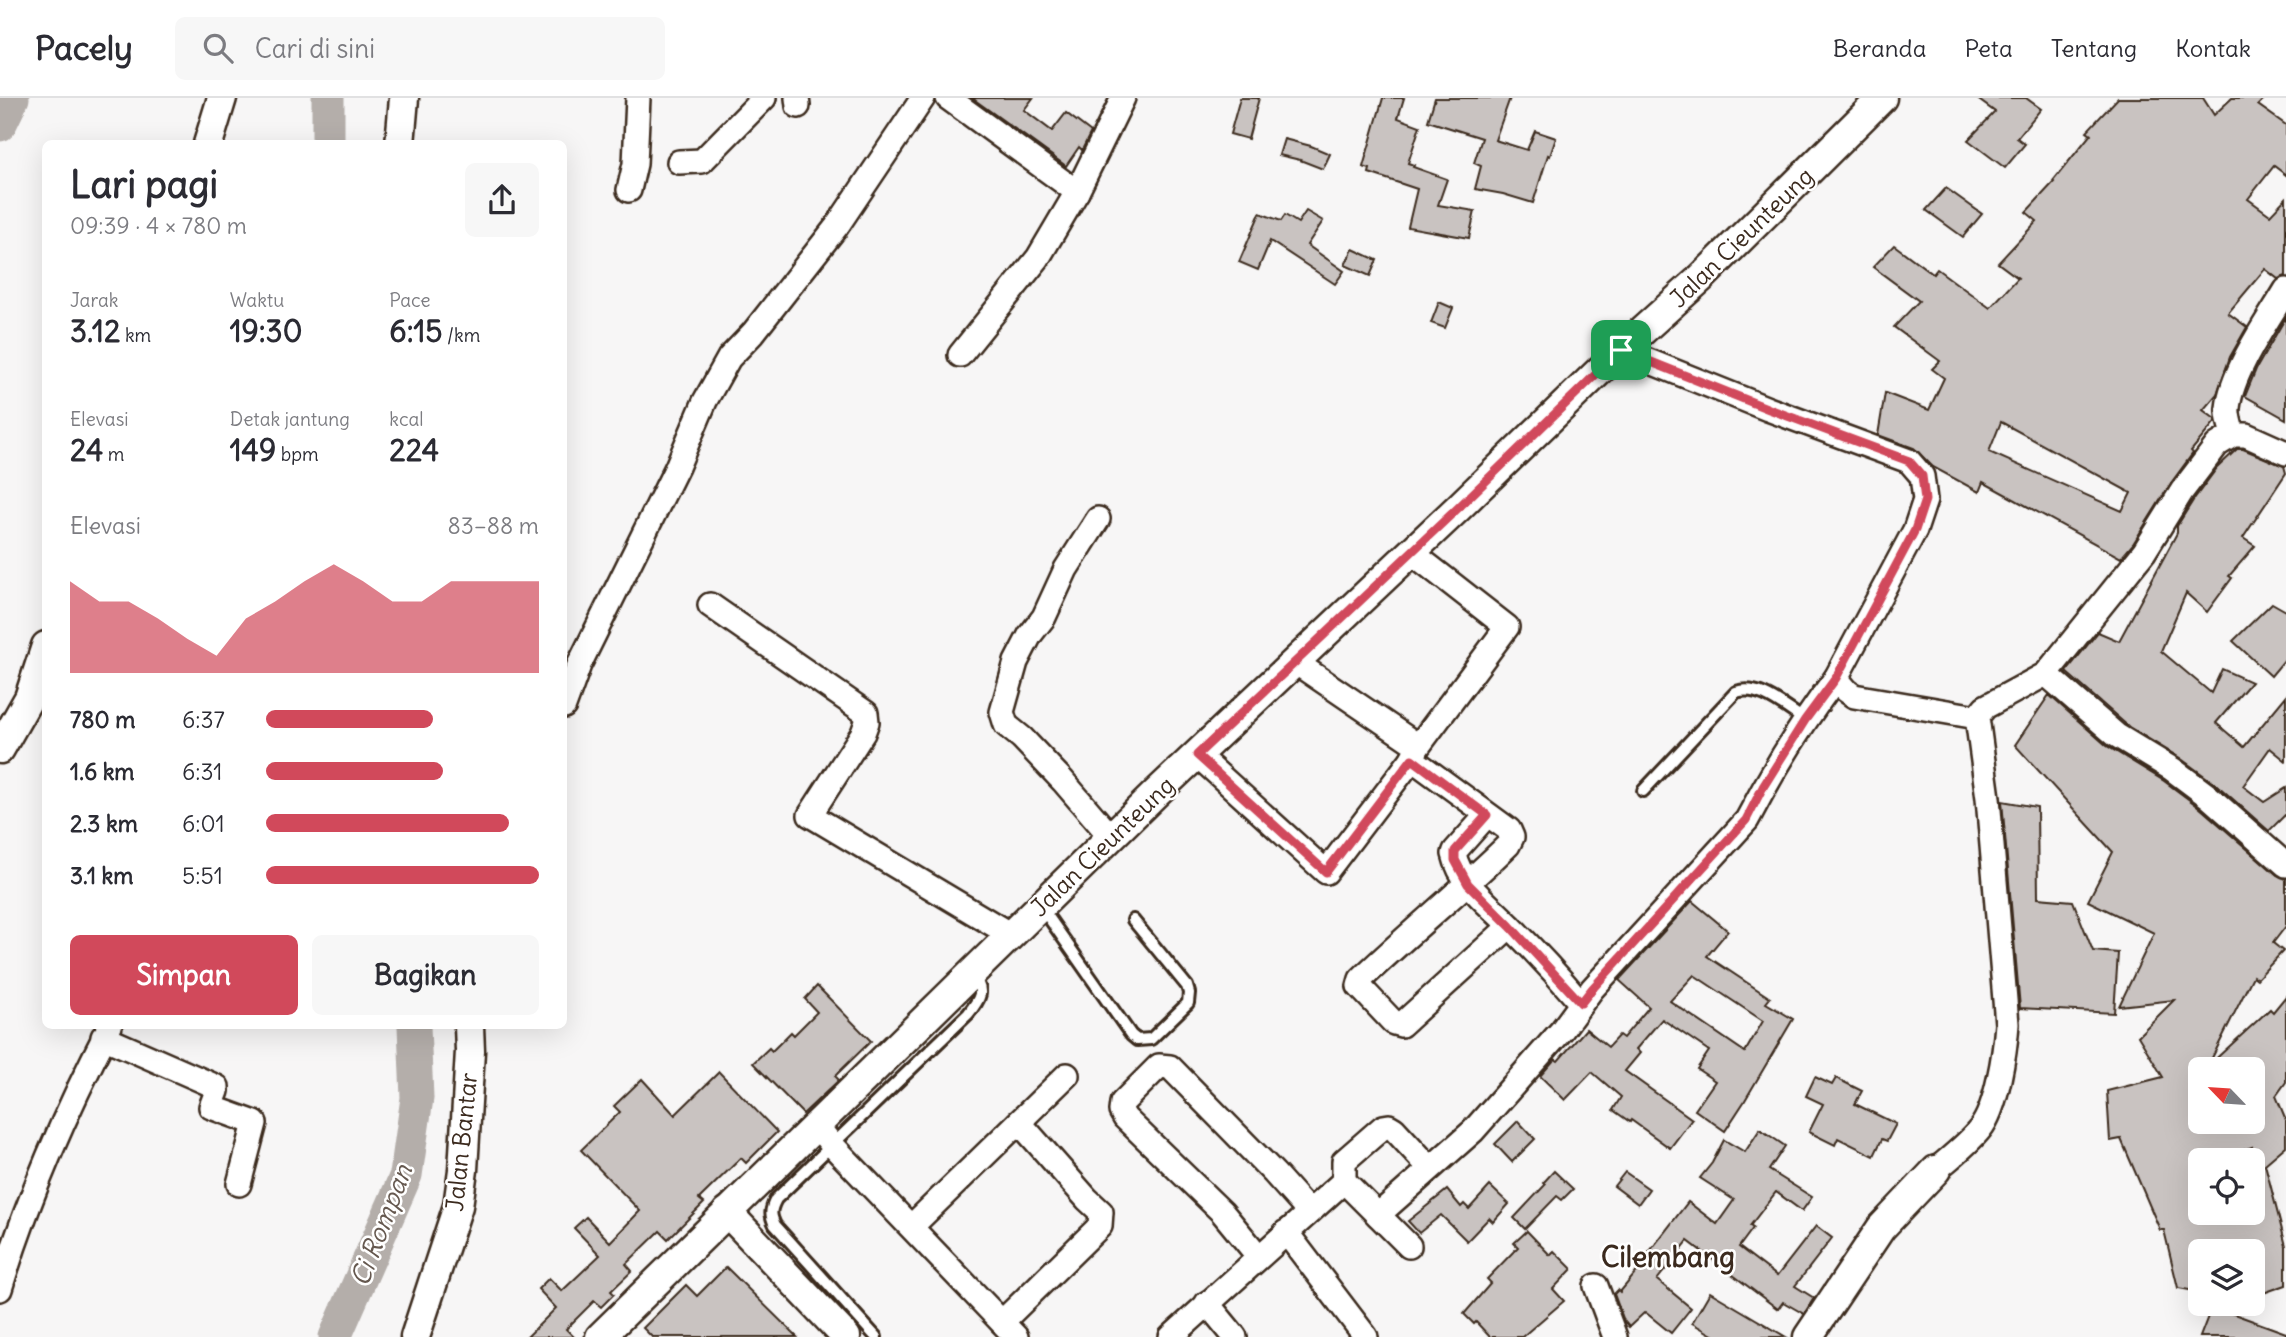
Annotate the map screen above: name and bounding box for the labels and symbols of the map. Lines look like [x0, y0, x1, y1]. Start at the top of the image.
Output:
street label: Jalan Cieunteung [1663, 161, 1819, 313]
pin [1591, 320, 1651, 380]
street label: Jalan Cieunteung [1024, 770, 1180, 922]
north arrow [2188, 1057, 2264, 1134]
street label: Jalan Bantar [439, 1071, 483, 1213]
water label: Ci Rompan [343, 1159, 420, 1290]
district label: Cilembang [1601, 1239, 1735, 1275]

